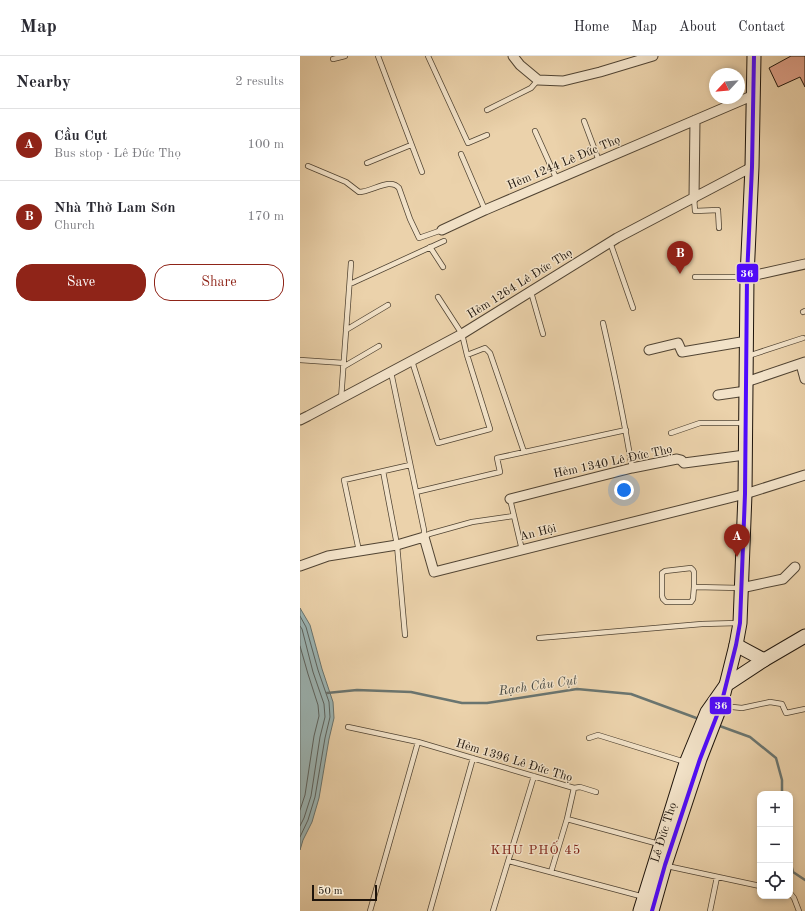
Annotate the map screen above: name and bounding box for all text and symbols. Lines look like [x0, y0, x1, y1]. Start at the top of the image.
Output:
text: Map [20, 18, 57, 37]
text: Home [574, 20, 609, 34]
text: Map [631, 20, 657, 34]
text: About [679, 20, 716, 34]
text: Contact [738, 20, 785, 34]
north arrow [709, 68, 745, 104]
text: Nearby [16, 74, 71, 91]
text: 2 results [235, 75, 284, 88]
text: Cầu Cụt [54, 129, 108, 144]
street label: Hẻm 1244 Lê Đức Thọ [506, 134, 622, 192]
text: A [24, 138, 34, 151]
text: 100 m [247, 138, 284, 151]
text: Bus stop · Lê Đức Thọ [54, 147, 181, 160]
text: Nhà Thờ Lam Sơn [54, 201, 176, 216]
text: B [24, 210, 34, 223]
text: 170 m [247, 210, 284, 223]
text: Church [54, 219, 95, 232]
pin: B [667, 241, 693, 274]
street label: Hẻm 1264 Lê Đức Thọ [465, 247, 575, 321]
line badge: 36 [736, 263, 759, 283]
button: Save [16, 264, 146, 301]
button: Share [154, 264, 284, 301]
text: 36 [741, 269, 753, 280]
street label: Hẻm 1340 Lê Đức Thọ [552, 444, 674, 480]
your location [614, 480, 634, 500]
street label: An Hội [518, 523, 558, 543]
pin: A [724, 524, 750, 557]
water label: Rạch Cầu Cụt [497, 673, 579, 698]
line badge: 36 [709, 696, 732, 715]
text: 36 [715, 701, 727, 712]
street label: Hẻm 1396 Lê Đức Thọ [454, 738, 574, 784]
map controls [757, 791, 793, 899]
button: + [757, 791, 793, 827]
street label: Lê Đức Thọ [649, 801, 679, 864]
button: − [757, 827, 793, 863]
district label: KHU PHỐ 45 [491, 840, 581, 857]
button: locate [757, 863, 793, 899]
scale bar [312, 883, 377, 902]
text: 50 m [318, 886, 343, 897]

